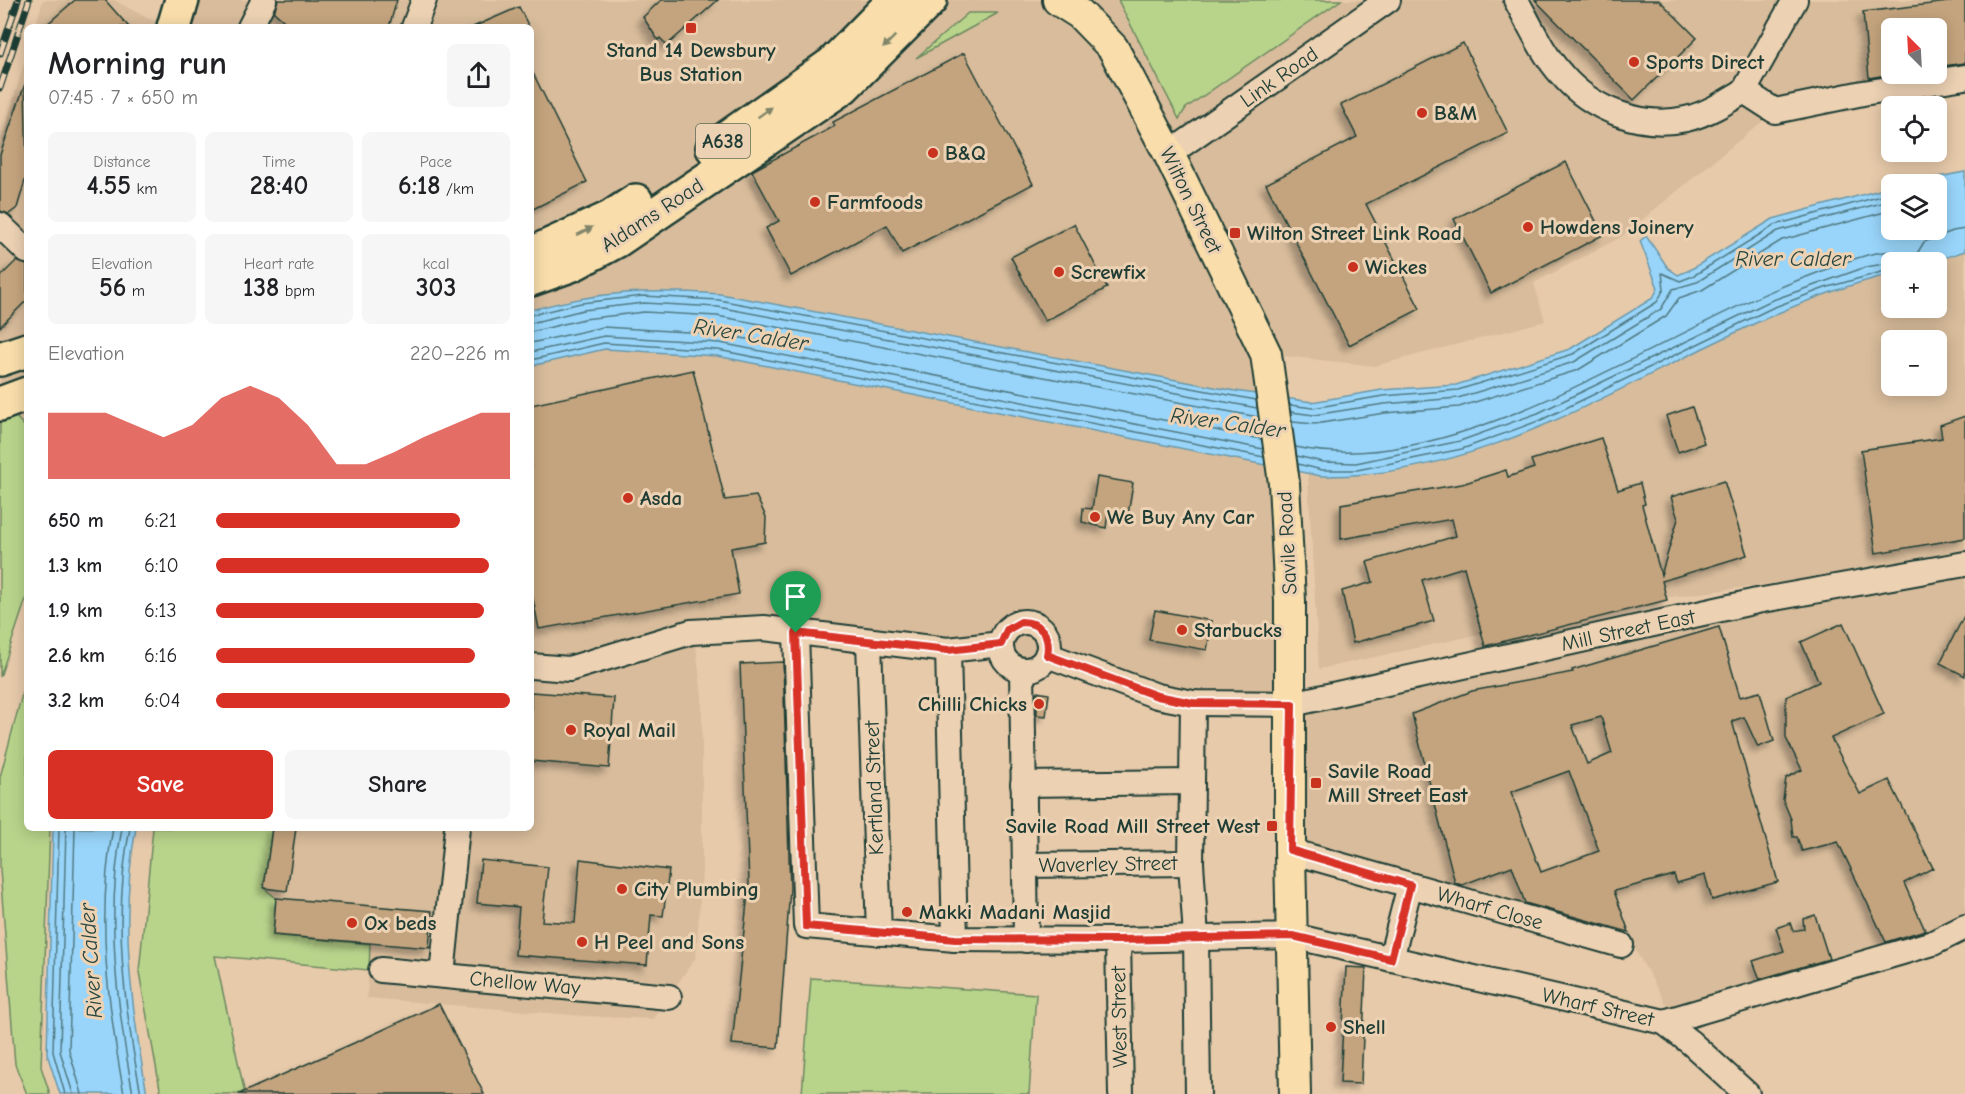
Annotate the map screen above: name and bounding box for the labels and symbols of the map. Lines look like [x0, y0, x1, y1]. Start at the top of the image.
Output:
north arrow [1881, 18, 1947, 84]
marker: Stand 14 Dewsbury Bus Station [684, 21, 698, 35]
one-way arrow [882, 34, 896, 48]
place label: Stand 14 Dewsbury Bus Station [606, 38, 776, 86]
street label: Link Road [1235, 42, 1323, 112]
place label: Sports Direct [1646, 50, 1765, 74]
marker: Sports Direct [1627, 55, 1641, 69]
place label: B&M [1434, 101, 1477, 125]
one-way arrow [756, 106, 772, 118]
marker: B&M [1415, 106, 1429, 120]
road number: A638 [696, 124, 750, 158]
place label: B&Q [945, 141, 986, 165]
street label: Wilton Street [1155, 143, 1227, 258]
marker: B&Q [926, 146, 940, 160]
street label: Aldams Road [596, 173, 708, 257]
place label: Farmfoods [827, 190, 923, 214]
marker: Farmfoods [808, 195, 822, 209]
place label: Howdens Joinery [1540, 215, 1694, 239]
marker: Howdens Joinery [1521, 220, 1535, 234]
place label: Wilton Street Link Road [1247, 221, 1462, 245]
one-way arrow [576, 226, 593, 236]
marker: Wilton Street Link Road [1228, 226, 1242, 240]
water label: River Calder [1735, 246, 1852, 272]
place label: Wickes [1365, 255, 1427, 279]
place label: Screwfix [1071, 260, 1146, 284]
marker: Wickes [1346, 260, 1360, 274]
marker: Screwfix [1052, 265, 1066, 279]
water label: River Calder [692, 313, 811, 357]
water label: River Calder [1169, 402, 1288, 444]
place label: Asda [640, 486, 682, 510]
marker: Asda [621, 491, 635, 505]
street label: Savile Road [1272, 491, 1302, 595]
place label: We Buy Any Car [1107, 505, 1255, 529]
marker: We Buy Any Car [1088, 510, 1102, 524]
pin [770, 571, 821, 633]
street label: Mill Street East [1559, 604, 1698, 656]
place label: Starbucks [1194, 618, 1282, 642]
marker: Starbucks [1175, 623, 1189, 637]
place label: Chilli Chicks [918, 692, 1027, 716]
marker: Chilli Chicks [1032, 697, 1046, 711]
place label: Royal Mail [583, 718, 676, 742]
street label: Kertland Street [860, 719, 888, 856]
marker: Royal Mail [564, 723, 578, 737]
place label: Savile Road Mill Street East [1328, 759, 1469, 807]
marker: Savile Road Mill Street East [1309, 776, 1323, 790]
place label: Savile Road Mill Street West [1005, 814, 1261, 838]
marker: Savile Road Mill Street West [1265, 819, 1279, 833]
street label: Waverley Street [1038, 851, 1179, 877]
place label: City Plumbing [634, 877, 759, 901]
street label: Wharf Close [1434, 881, 1546, 935]
marker: City Plumbing [615, 882, 629, 896]
place label: Makki Madani Masjid [919, 900, 1111, 924]
water label: River Calder [74, 901, 108, 1020]
marker: Makki Madani Masjid [900, 905, 914, 919]
place label: Ox beds [364, 911, 436, 935]
marker: Ox beds [345, 916, 359, 930]
place label: H Peel and Sons [594, 930, 744, 954]
marker: H Peel and Sons [575, 935, 589, 949]
street label: West Street [1106, 965, 1132, 1068]
street label: Chellow Way [468, 966, 582, 1000]
street label: Wharf Street [1540, 982, 1657, 1032]
place label: Shell [1343, 1015, 1386, 1039]
marker: Shell [1324, 1020, 1338, 1034]

